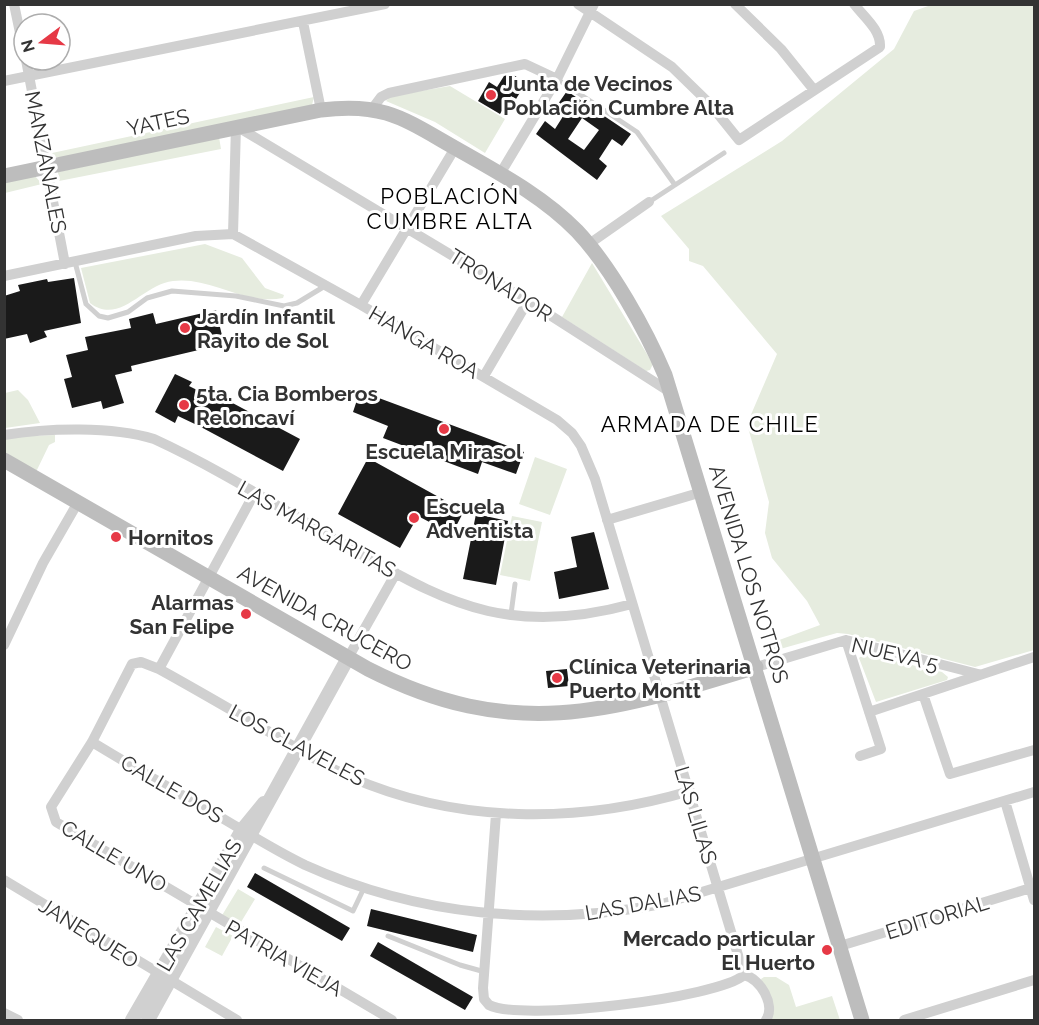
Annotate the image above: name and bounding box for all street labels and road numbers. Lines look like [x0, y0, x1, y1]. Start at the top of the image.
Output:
street label: MANZANALES [20, 89, 72, 235]
street label: YATES [125, 103, 192, 141]
street label: TRONADOR [445, 243, 557, 327]
street label: HANGA ROA [364, 300, 484, 384]
street label: AVENIDA LOS NOTROS [704, 462, 794, 686]
street label: LAS MARGARITAS [234, 475, 401, 583]
street label: AVENIDA CRUCERO [233, 560, 417, 676]
street label: NUEVA 5 [849, 632, 941, 676]
street label: LOS CLAVELES [225, 699, 369, 791]
street label: CALLE DOS [116, 750, 228, 829]
street label: LAS LILAS [669, 763, 723, 867]
street label: CALLE UNO [57, 815, 171, 897]
street label: LAS CAMELIAS [151, 834, 247, 975]
street label: LAS DALIAS [583, 880, 703, 925]
street label: EDITORIAL [882, 889, 992, 945]
street label: JANEQUEO [35, 893, 143, 973]
street label: PATRIA VIEJA [221, 914, 347, 1002]

